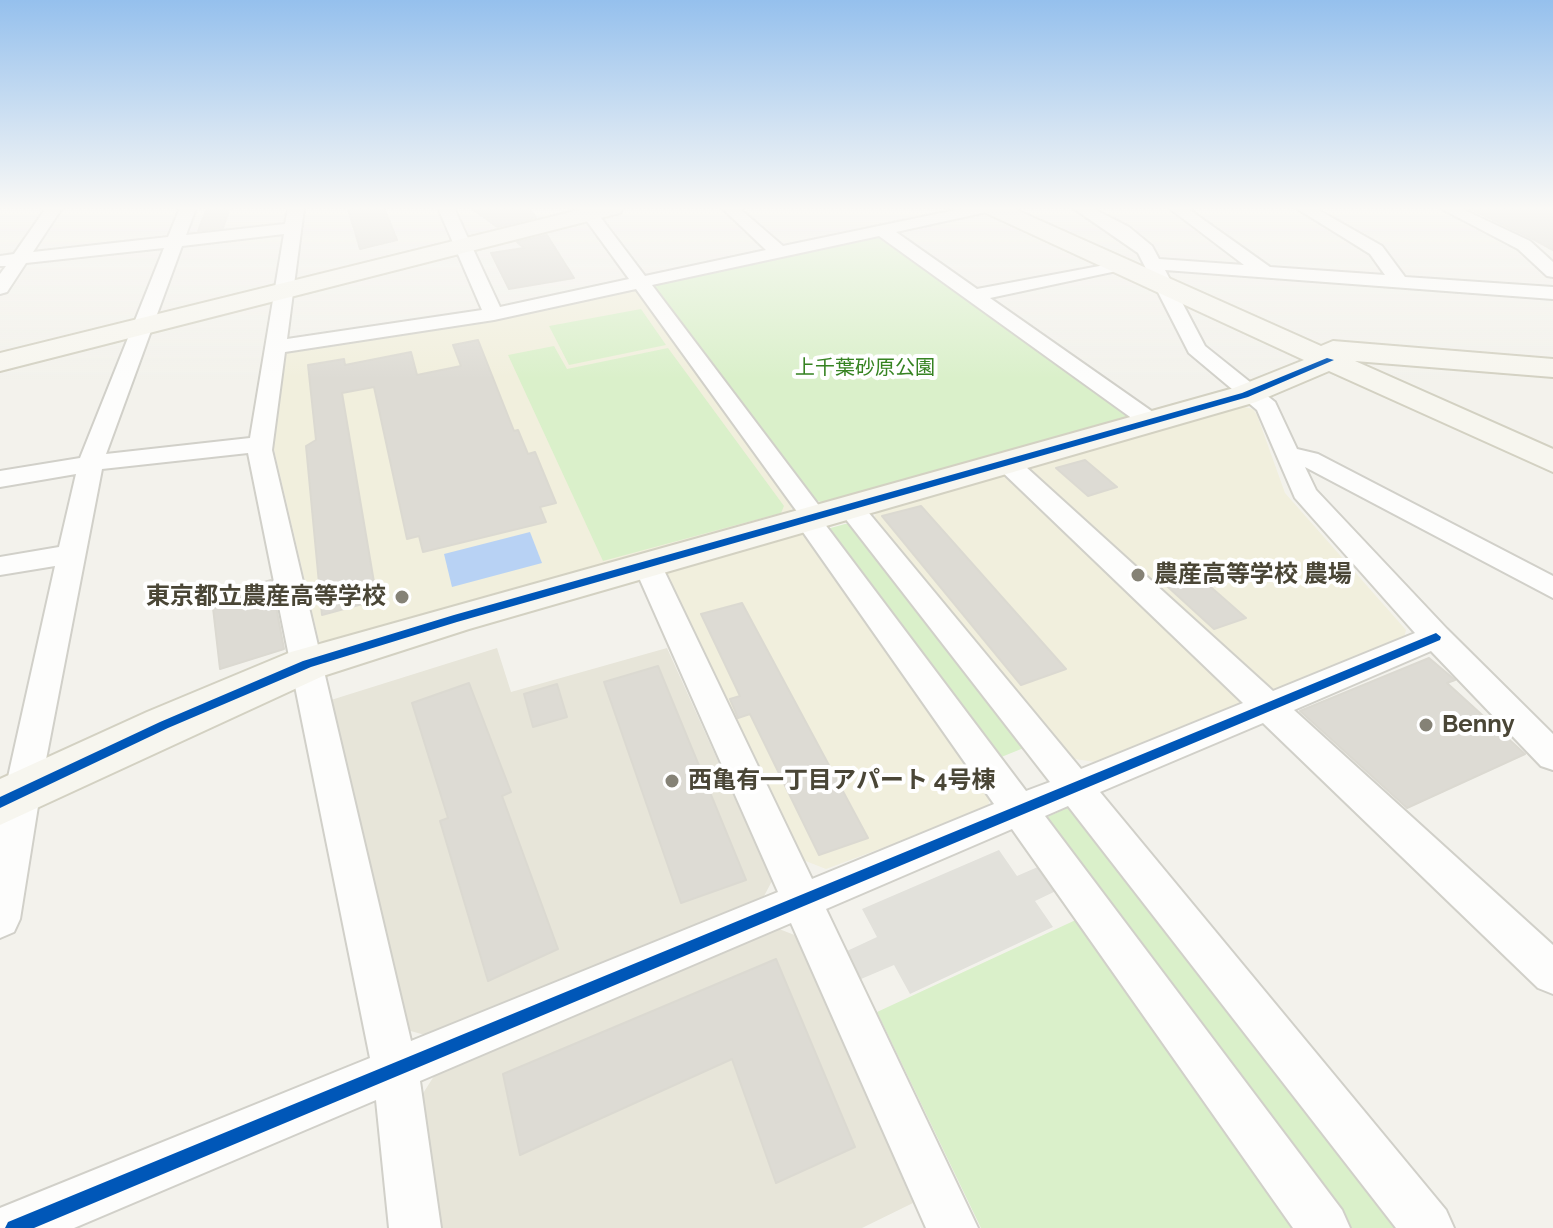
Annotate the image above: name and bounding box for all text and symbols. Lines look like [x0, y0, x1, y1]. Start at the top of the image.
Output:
park label: 上千葉砂原公園 [795, 356, 935, 380]
place label: 農産高等学校 農場 [1154, 561, 1352, 589]
marker: 農産高等学校 農場 [1129, 566, 1147, 584]
place label: 東京都立農産高等学校 [146, 583, 386, 611]
marker: 東京都立農産高等学校 [393, 588, 411, 606]
place label: Benny [1442, 711, 1515, 739]
marker: Benny [1417, 716, 1435, 734]
place label: 西亀有一丁目アパート 4号棟 [688, 767, 995, 795]
marker: 西亀有一丁目アパート 4号棟 [663, 772, 681, 790]

